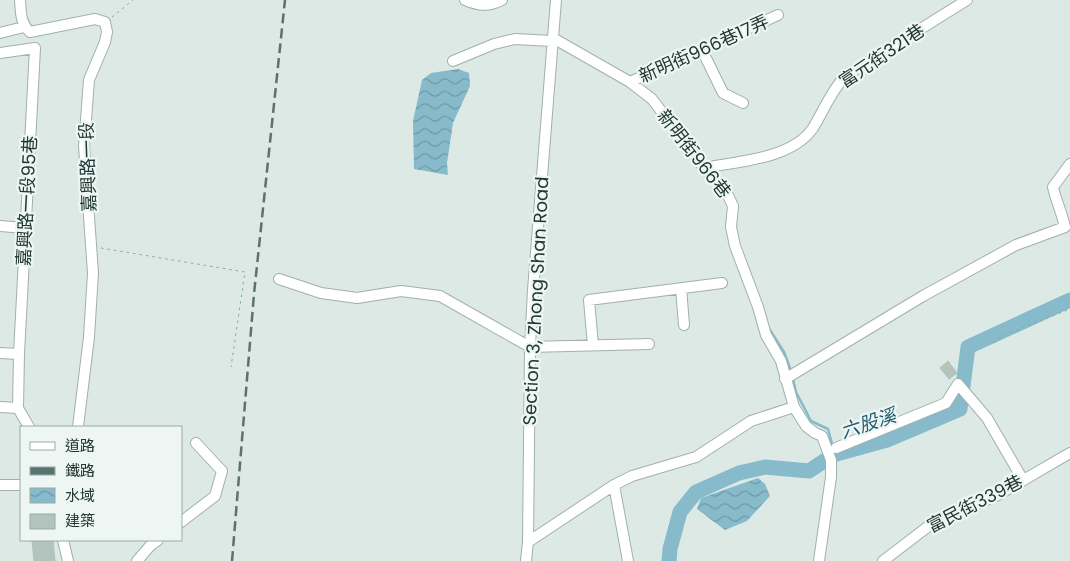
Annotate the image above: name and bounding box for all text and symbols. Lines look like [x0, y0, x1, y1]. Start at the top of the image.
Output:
street label: 新明街966巷17弄 [635, 9, 773, 88]
street label: 富元街321巷 [834, 18, 930, 94]
street label: 新明街966巷 [652, 104, 737, 203]
street label: 嘉興路一段 [73, 122, 102, 212]
street label: 嘉興路一段95巷 [11, 135, 42, 267]
street label: Section 3, Zhong Shan Road [516, 176, 555, 426]
water label: 六股溪 [837, 401, 902, 445]
legend [20, 426, 182, 541]
text: 道路 [65, 435, 95, 456]
text: 鐵路 [65, 460, 95, 481]
street label: 富民街339巷 [923, 469, 1027, 538]
text: 水域 [65, 485, 95, 506]
text: 建築 [65, 510, 95, 531]

